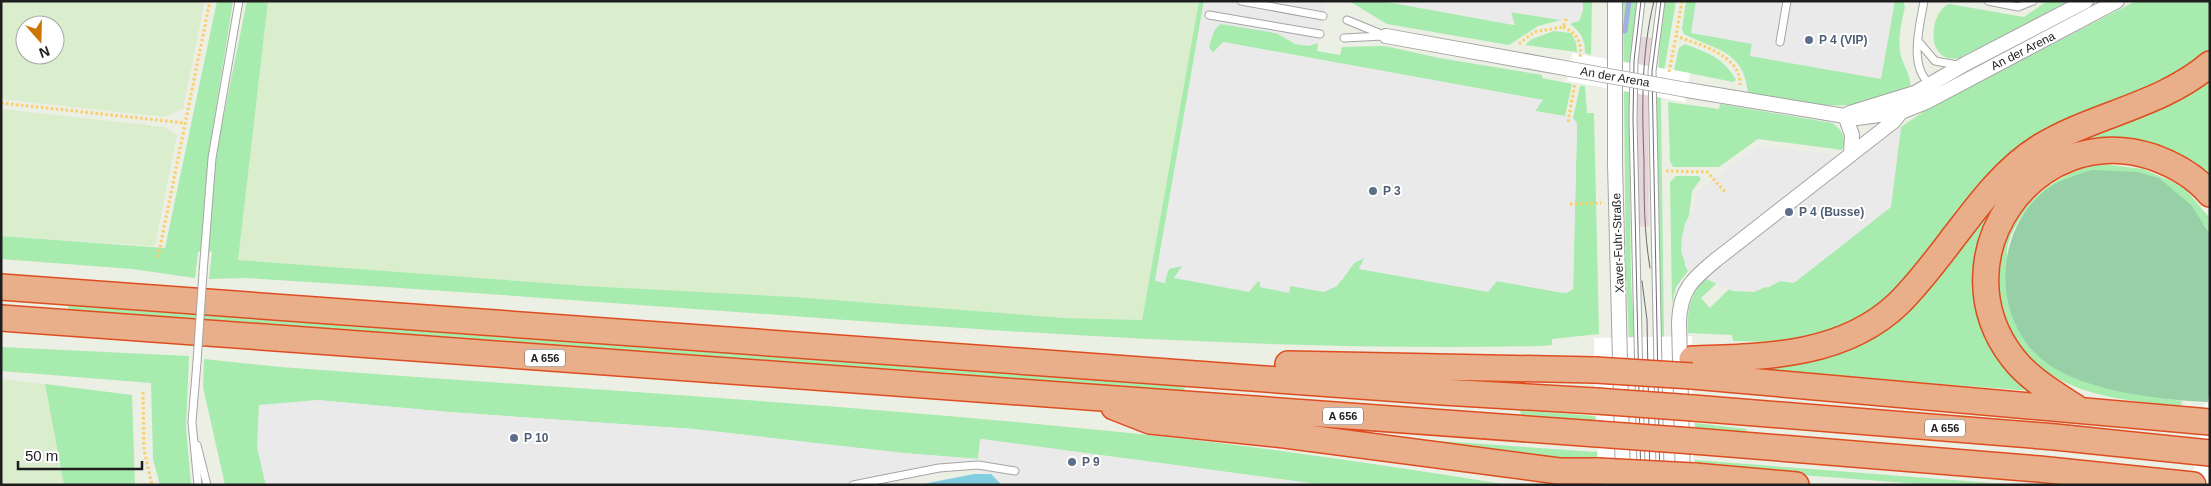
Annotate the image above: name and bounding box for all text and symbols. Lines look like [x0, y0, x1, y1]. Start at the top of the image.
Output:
north arrow [15, 15, 65, 65]
street label: An der Arena [1989, 29, 2058, 73]
place label: P 4 (VIP) [1819, 33, 1867, 47]
marker: P 4 (VIP) [1803, 34, 1815, 46]
text: N [37, 43, 52, 61]
street label: An der Arena [1579, 64, 1651, 90]
place label: P 3 [1383, 184, 1401, 198]
marker: P 3 [1367, 185, 1379, 197]
street label: Xaver-Fuhr-Straße [1609, 192, 1627, 293]
place label: P 4 (Busse) [1799, 205, 1864, 219]
marker: P 4 (Busse) [1783, 206, 1795, 218]
road number: A 656 [525, 349, 565, 366]
road number: A 656 [1323, 408, 1363, 424]
road number: A 656 [1925, 419, 1965, 436]
place label: P 10 [524, 431, 549, 445]
marker: P 10 [508, 432, 520, 444]
scale bar [18, 438, 141, 470]
text: 50 m [25, 447, 58, 464]
place label: P 9 [1082, 455, 1100, 469]
marker: P 9 [1066, 456, 1078, 468]

